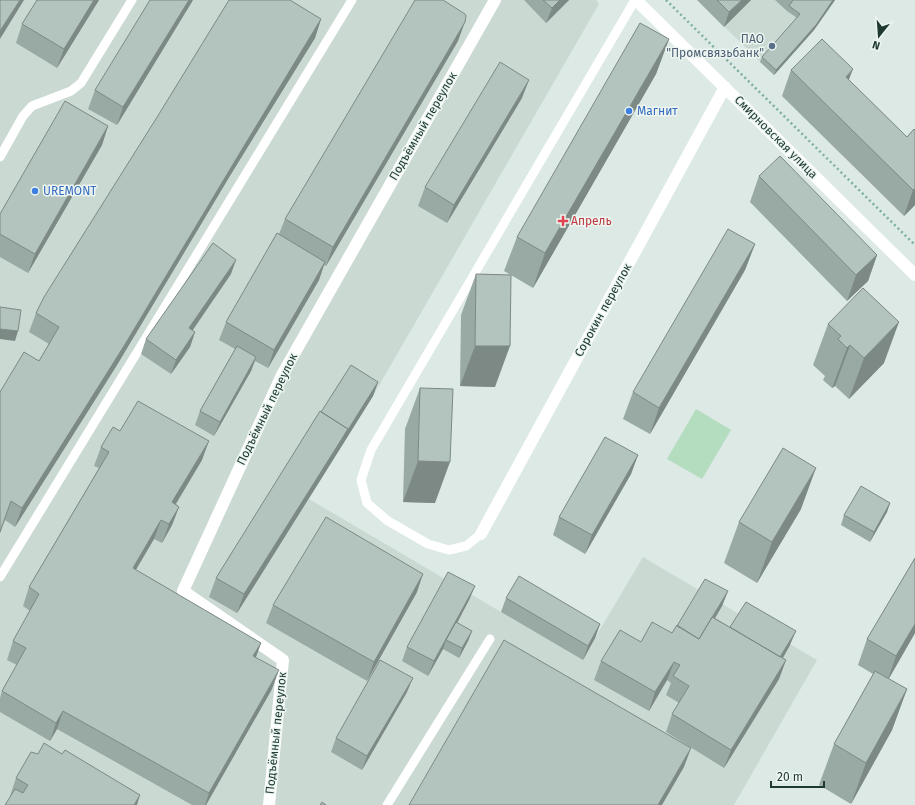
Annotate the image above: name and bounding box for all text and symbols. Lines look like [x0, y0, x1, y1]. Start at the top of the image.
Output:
north arrow [859, 16, 899, 56]
place label: ПАО "Промсвязьбанк" [666, 32, 764, 60]
text: N [871, 38, 882, 52]
marker: ПАО "Промсвязьбанк" [767, 41, 777, 51]
street label: Подъёмный переулок [386, 69, 460, 183]
street label: Смирновская улица [732, 93, 820, 181]
place label: Магнит [637, 104, 678, 118]
marker: Магнит [624, 106, 634, 116]
place label: UREMONT [43, 184, 97, 198]
marker: UREMONT [30, 186, 40, 196]
place label: Апрель [571, 214, 612, 228]
marker: Апрель [558, 216, 568, 226]
street label: Сорокин переулок [572, 260, 635, 359]
street label: Подъёмный переулок [234, 350, 301, 467]
street label: Подъёмный переулок [263, 670, 289, 795]
scale bar [771, 763, 824, 789]
text: 20 m [777, 770, 803, 784]

